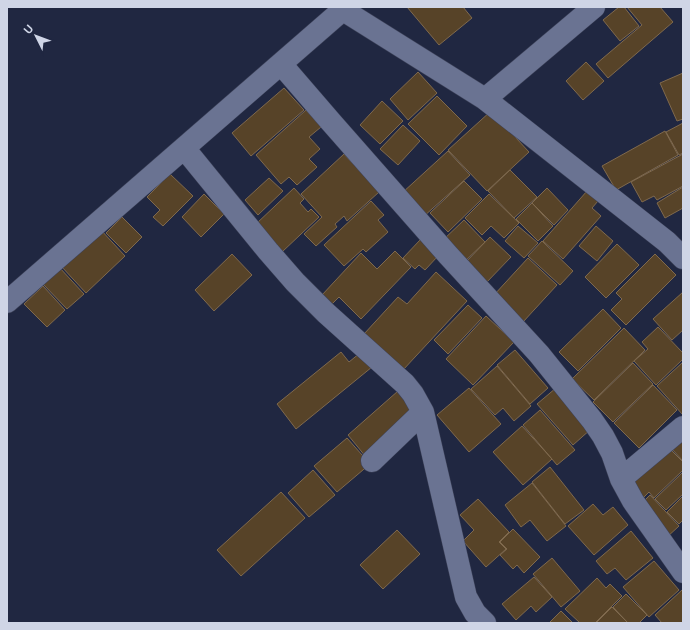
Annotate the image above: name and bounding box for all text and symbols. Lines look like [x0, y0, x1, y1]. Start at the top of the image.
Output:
north arrow [16, 16, 56, 56]
text: U [21, 22, 36, 37]

